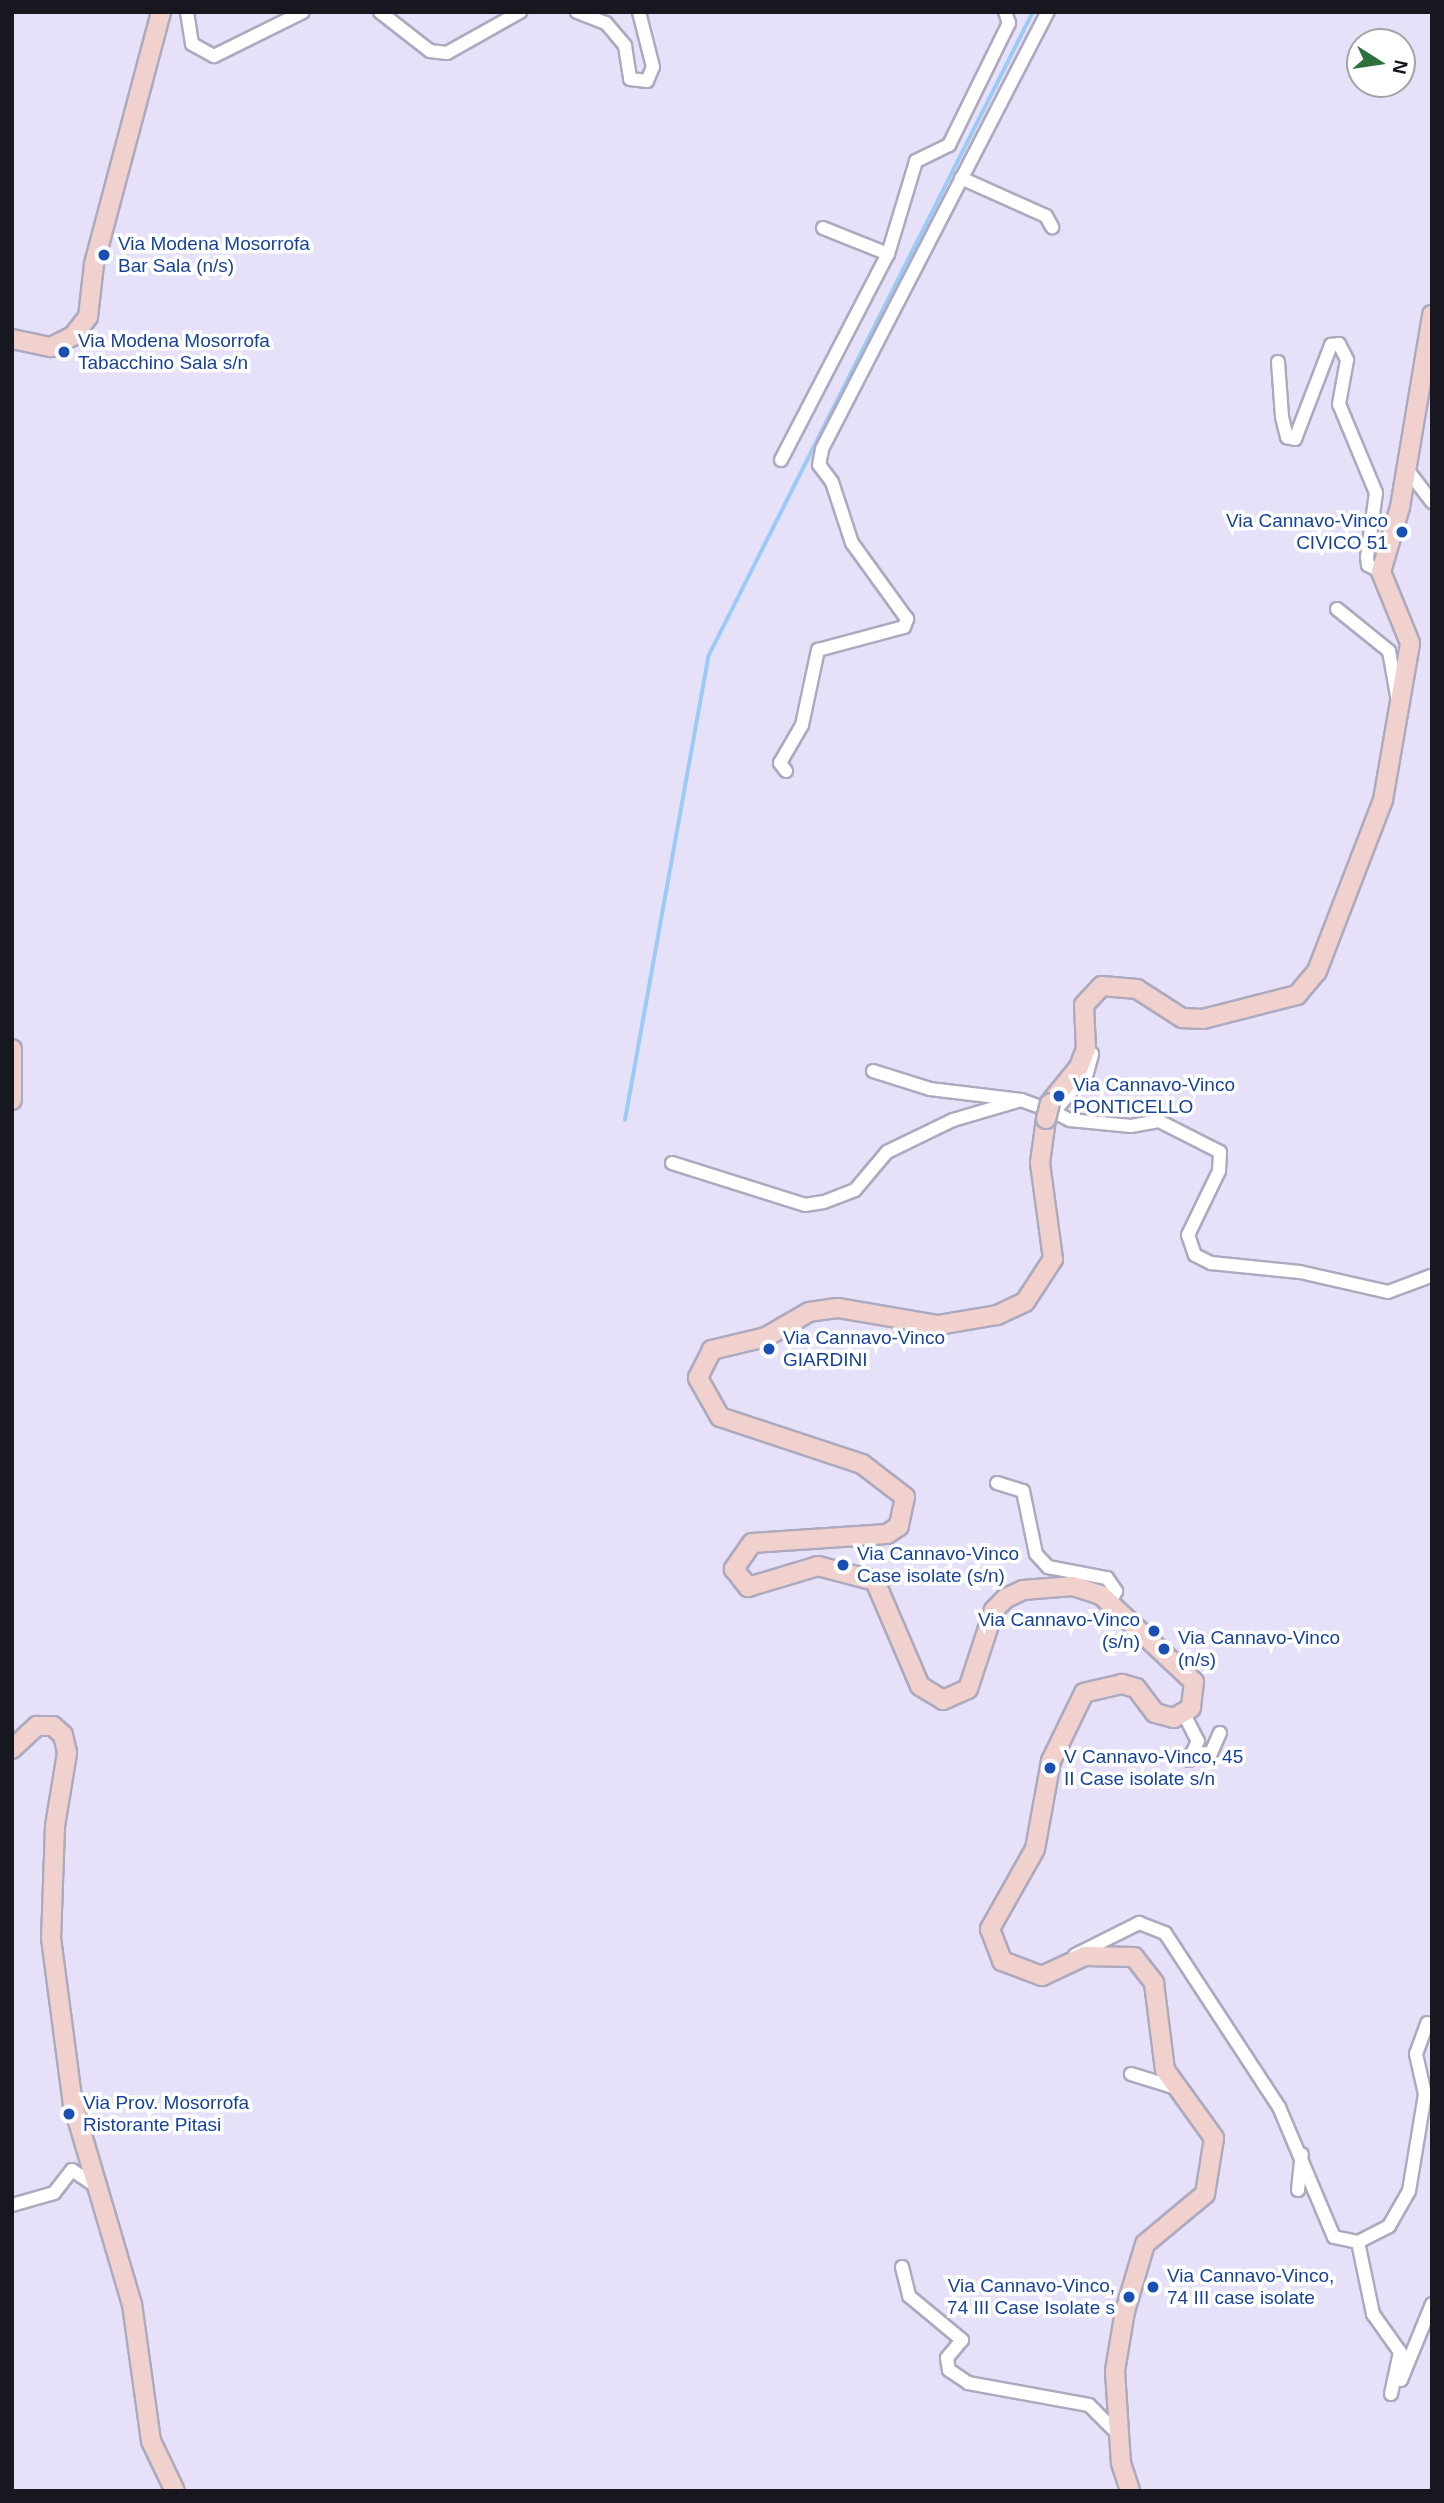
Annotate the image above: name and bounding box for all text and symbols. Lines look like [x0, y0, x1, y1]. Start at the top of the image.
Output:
north arrow [1346, 28, 1416, 98]
text: N [1388, 58, 1412, 76]
place label: Via Modena Mosorrofa Bar Sala (n/s) [118, 233, 310, 277]
marker: Via Modena Mosorrofa Bar Sala (n/s) [96, 247, 112, 263]
place label: Via Modena Mosorrofa Tabacchino Sala s/n [78, 330, 270, 374]
marker: Via Modena Mosorrofa Tabacchino Sala s/n [56, 344, 72, 360]
place label: Via Cannavo-Vinco CIVICO 51 [1226, 510, 1388, 554]
marker: Via Cannavo-Vinco CIVICO 51 [1394, 524, 1410, 540]
place label: Via Cannavo-Vinco PONTICELLO [1073, 1074, 1235, 1118]
marker: Via Cannavo-Vinco PONTICELLO [1051, 1088, 1067, 1104]
place label: Via Cannavo-Vinco GIARDINI [783, 1327, 945, 1371]
marker: Via Cannavo-Vinco GIARDINI [761, 1341, 777, 1357]
place label: Via Cannavo-Vinco Case isolate (s/n) [857, 1543, 1019, 1587]
marker: Via Cannavo-Vinco Case isolate (s/n) [835, 1557, 851, 1573]
place label: Via Cannavo-Vinco (s/n) [978, 1609, 1140, 1653]
marker: Via Cannavo-Vinco (s/n) [1146, 1623, 1162, 1639]
place label: Via Cannavo-Vinco (n/s) [1178, 1627, 1340, 1671]
marker: Via Cannavo-Vinco (n/s) [1156, 1641, 1172, 1657]
place label: V Cannavo-Vinco, 45 II Case isolate s/n [1064, 1746, 1243, 1790]
marker: V Cannavo-Vinco, 45 II Case isolate s/n [1042, 1760, 1058, 1776]
place label: Via Prov. Mosorrofa Ristorante Pitasi [83, 2092, 249, 2136]
marker: Via Prov. Mosorrofa Ristorante Pitasi [61, 2106, 77, 2122]
place label: Via Cannavo-Vinco, 74 III case isolate [1167, 2265, 1334, 2309]
place label: Via Cannavo-Vinco, 74 III Case Isolate s [947, 2275, 1115, 2319]
marker: Via Cannavo-Vinco, 74 III case isolate [1145, 2279, 1161, 2295]
marker: Via Cannavo-Vinco, 74 III Case Isolate s [1121, 2289, 1137, 2305]

